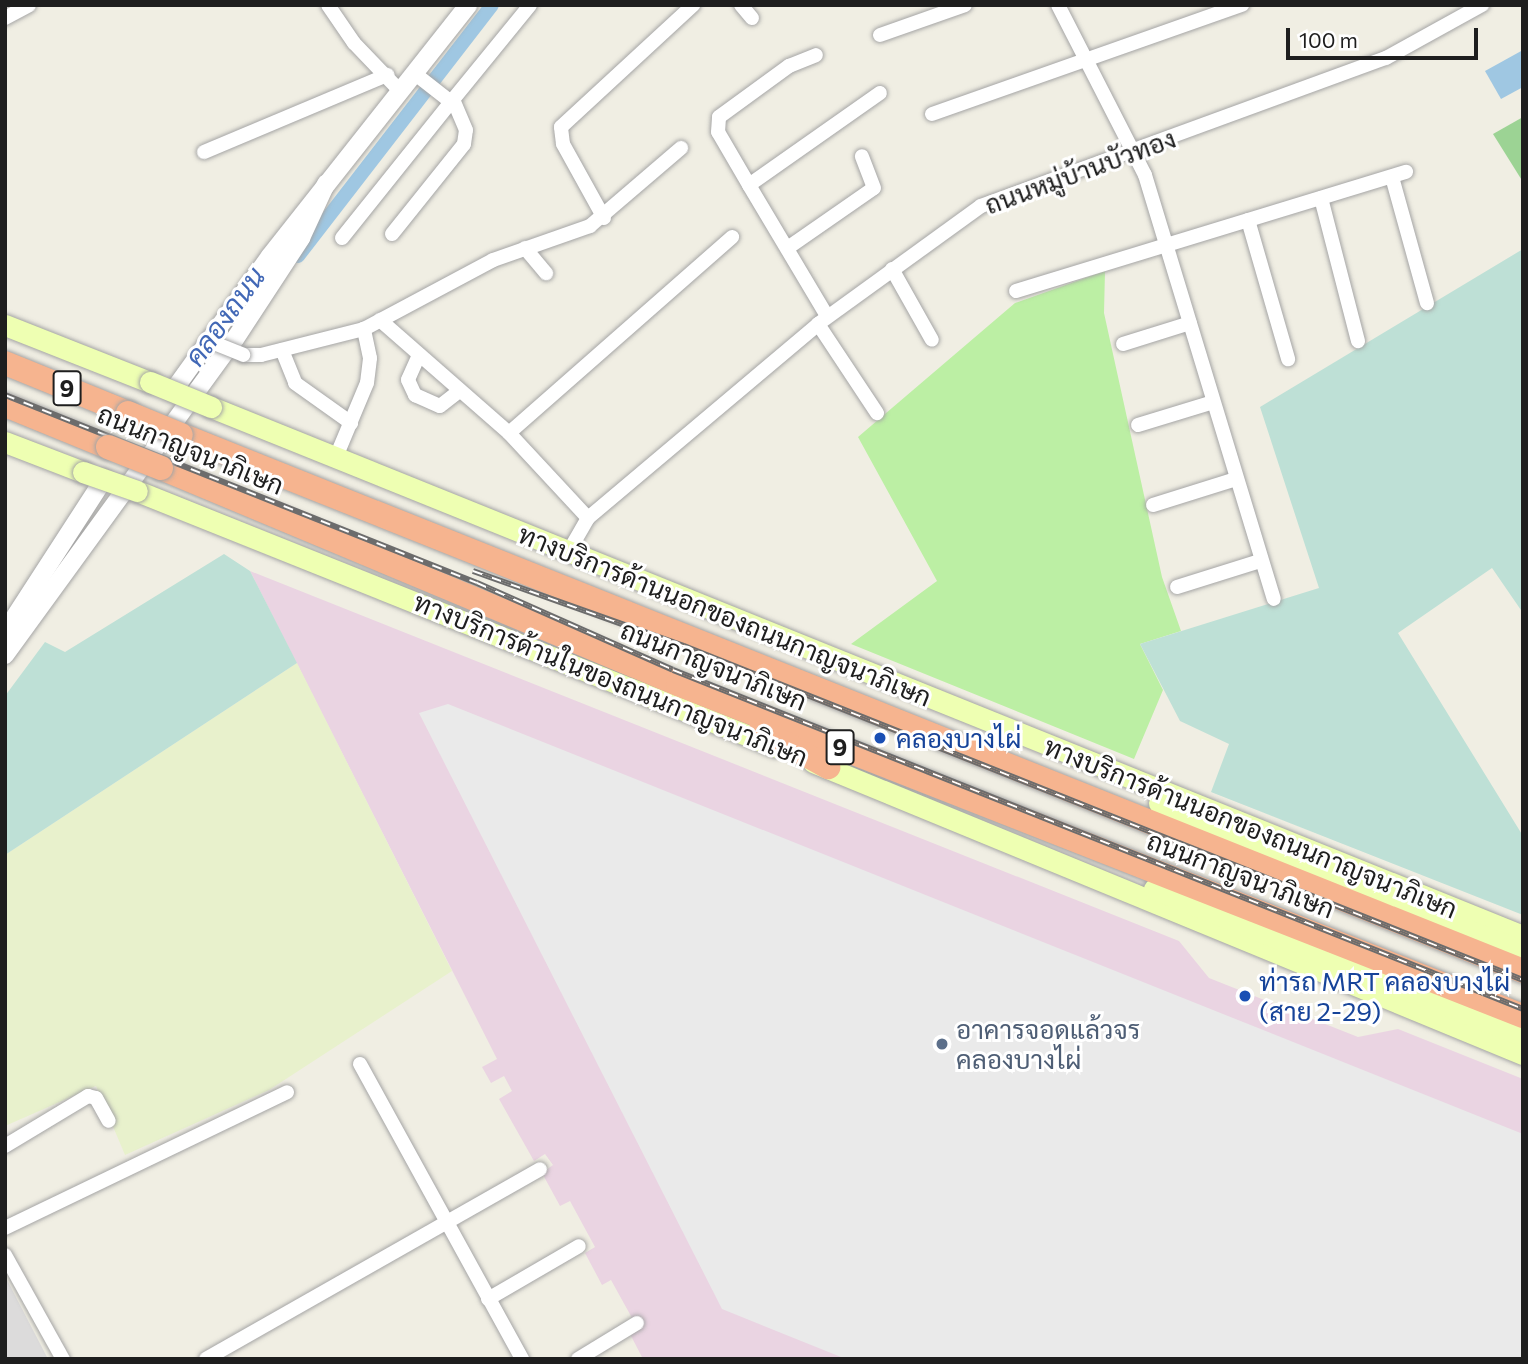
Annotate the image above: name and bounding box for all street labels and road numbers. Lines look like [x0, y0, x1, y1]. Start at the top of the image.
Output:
street label: ถนนหมู่บ้านบัวทอง [980, 122, 1180, 220]
road number: 9 [51, 368, 83, 408]
street label: ถนนกาญจนาภิเษก [94, 398, 288, 500]
street label: ทางบริการด้านนอกของถนนกาญจนาภิเษก [514, 518, 936, 712]
street label: ทางบริการด้านในของถนนกาญจนาภิเษก [409, 585, 813, 773]
street label: ถนนกาญจนาภิเษก [617, 614, 811, 716]
road number: 9 [824, 726, 856, 768]
street label: ทางบริการด้านนอกของถนนกาญจนาภิเษก [1040, 730, 1462, 924]
street label: ถนนกาญจนาภิเษก [1143, 824, 1339, 924]

